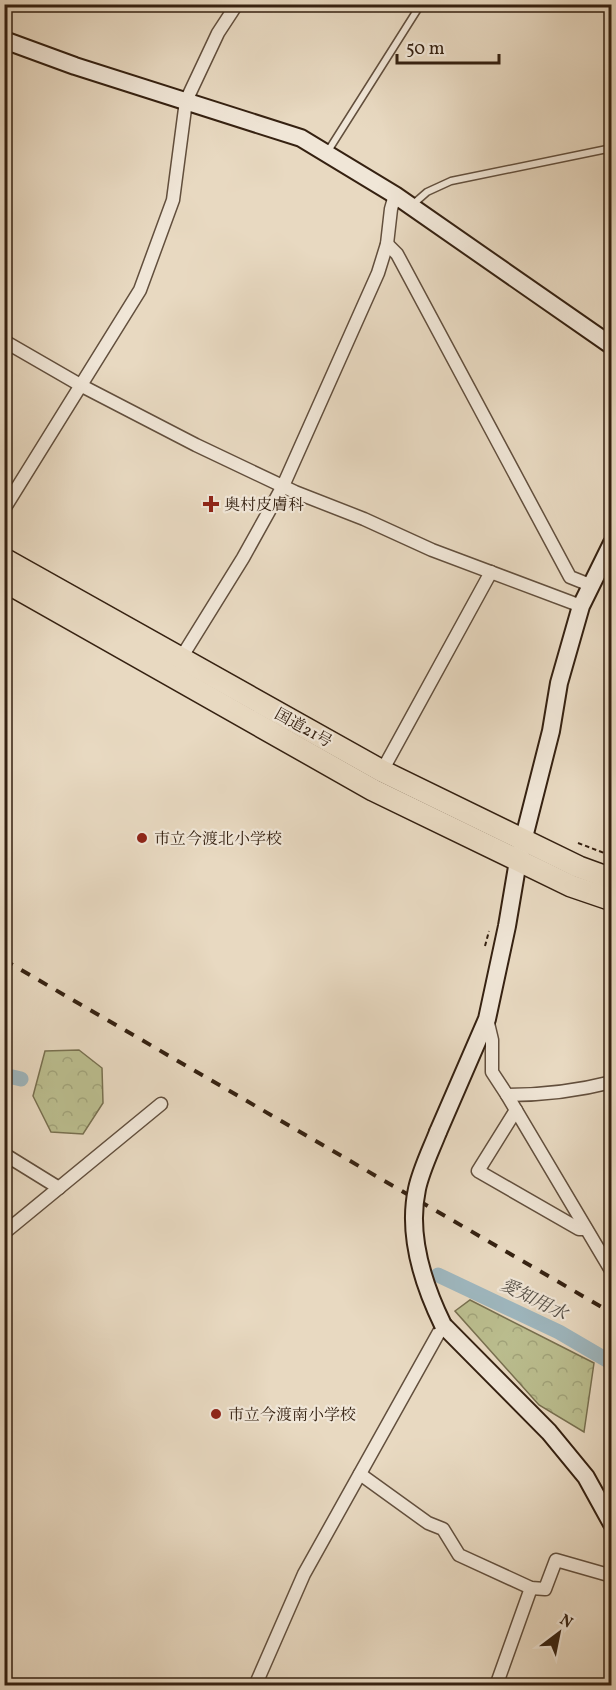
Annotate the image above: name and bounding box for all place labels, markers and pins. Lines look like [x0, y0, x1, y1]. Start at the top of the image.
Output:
marker: 奥村皮膚科 [202, 495, 220, 513]
place label: 奥村皮膚科 [224, 495, 304, 517]
place label: 市立今渡北小学校 [154, 829, 282, 851]
marker: 市立今渡北小学校 [135, 831, 149, 845]
place label: 市立今渡南小学校 [228, 1405, 356, 1427]
marker: 市立今渡南小学校 [209, 1407, 223, 1421]

